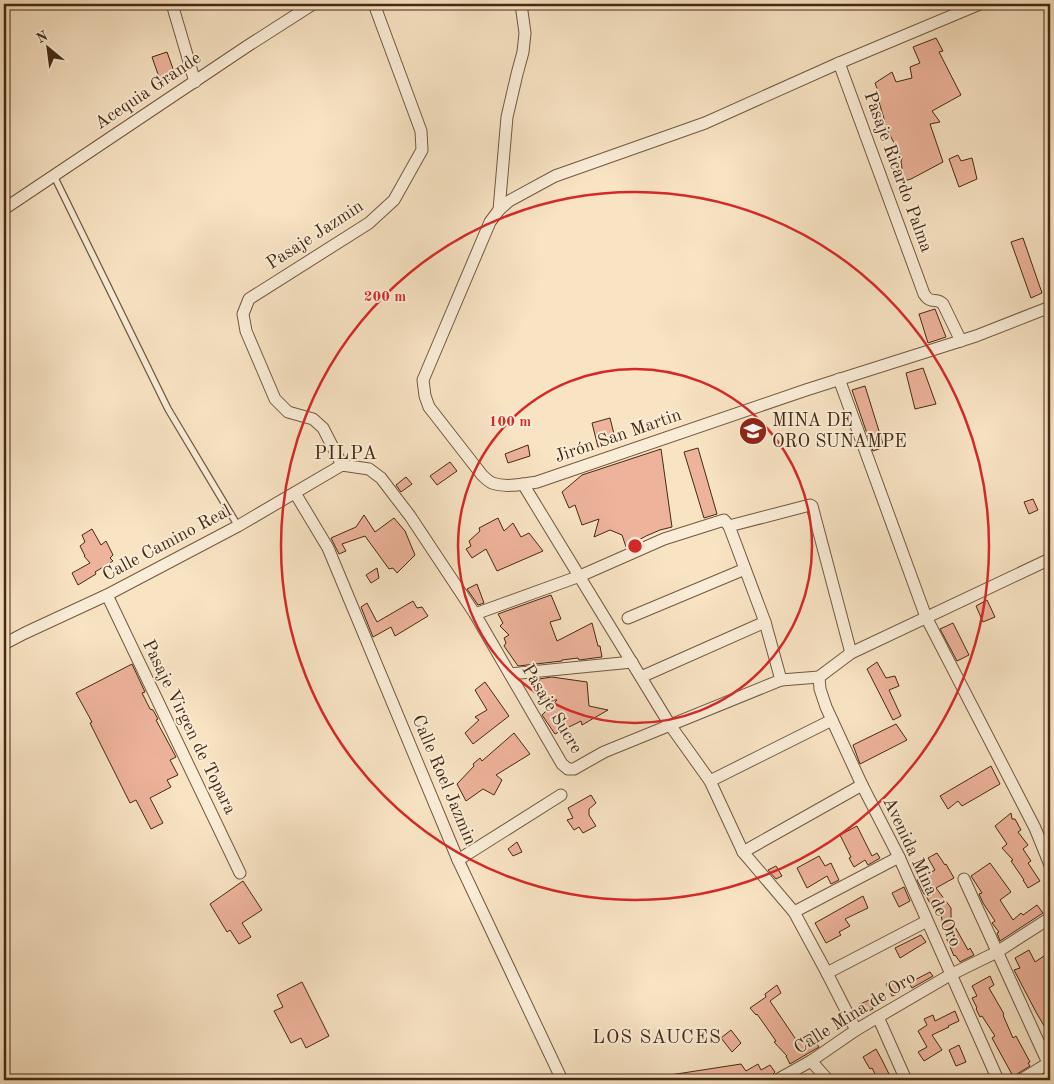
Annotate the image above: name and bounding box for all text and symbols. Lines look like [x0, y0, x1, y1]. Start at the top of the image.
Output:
north arrow [22, 22, 72, 72]
text: N [34, 29, 51, 46]
street label: Acequia Grande [92, 49, 204, 133]
street label: Pasaje Ricardo Palma [861, 89, 936, 255]
street label: Pasaje Jazmin [263, 197, 367, 273]
text: 200 m [364, 290, 406, 305]
street label: Jirón San Martin [552, 406, 684, 466]
place label: MINA DE ORO SUNAMPE [772, 412, 907, 451]
text: 100 m [489, 415, 531, 430]
school or university icon: MINA DE ORO SUNAMPE [738, 416, 768, 446]
district label: PILPA [314, 445, 378, 464]
street label: Calle Camino Real [100, 501, 234, 584]
centre of rings [626, 537, 644, 555]
street label: Pasaje Virgen de Topara [139, 637, 239, 817]
street label: Pasaje Sucre [518, 661, 586, 757]
street label: Calle Roel Jazmin [408, 712, 480, 848]
street label: Avenida Mina de Oro [879, 794, 965, 950]
street label: Calle Mina de Oro [791, 968, 919, 1058]
district label: LOS SAUCES [592, 1029, 722, 1048]

